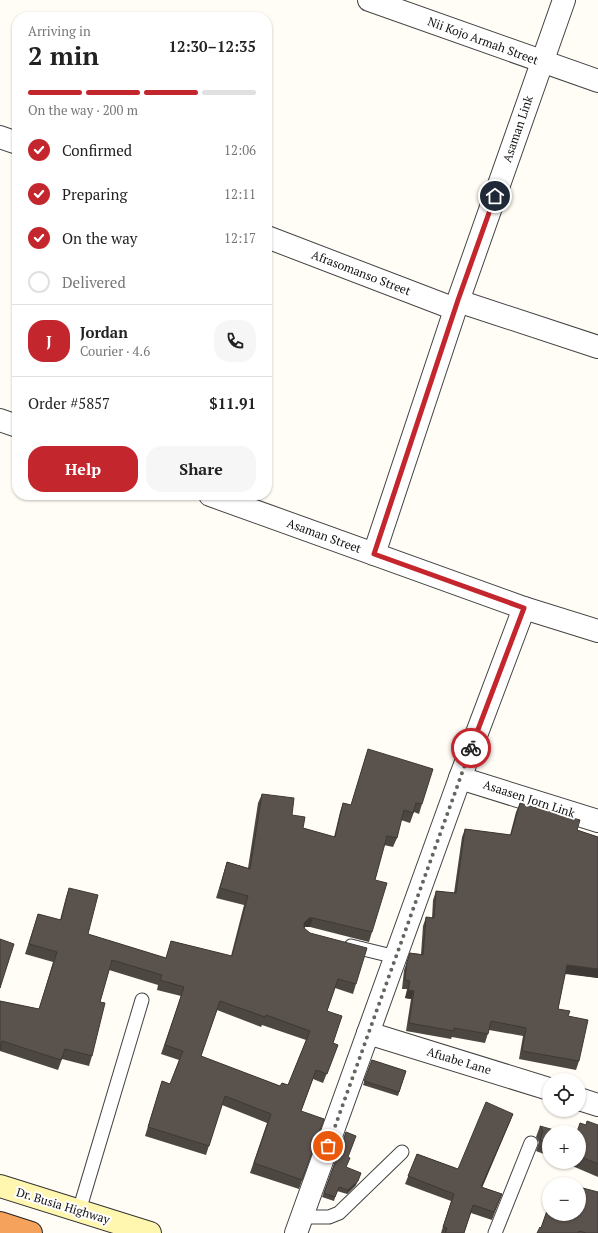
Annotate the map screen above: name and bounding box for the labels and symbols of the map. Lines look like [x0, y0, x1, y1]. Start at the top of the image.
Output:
street label: Nii Kojo Armah Street [426, 14, 541, 68]
street label: Asaman Link [499, 93, 536, 164]
pin [478, 179, 512, 213]
street label: Afrasomanso Street [309, 247, 413, 299]
street label: Asaman Street [285, 515, 364, 556]
courier [451, 728, 491, 768]
street label: Asaasen Jorn Link [481, 777, 578, 821]
street label: Afuabe Lane [425, 1044, 493, 1077]
pin [311, 1129, 345, 1163]
street label: Dr. Busia Highway [15, 1184, 113, 1227]

